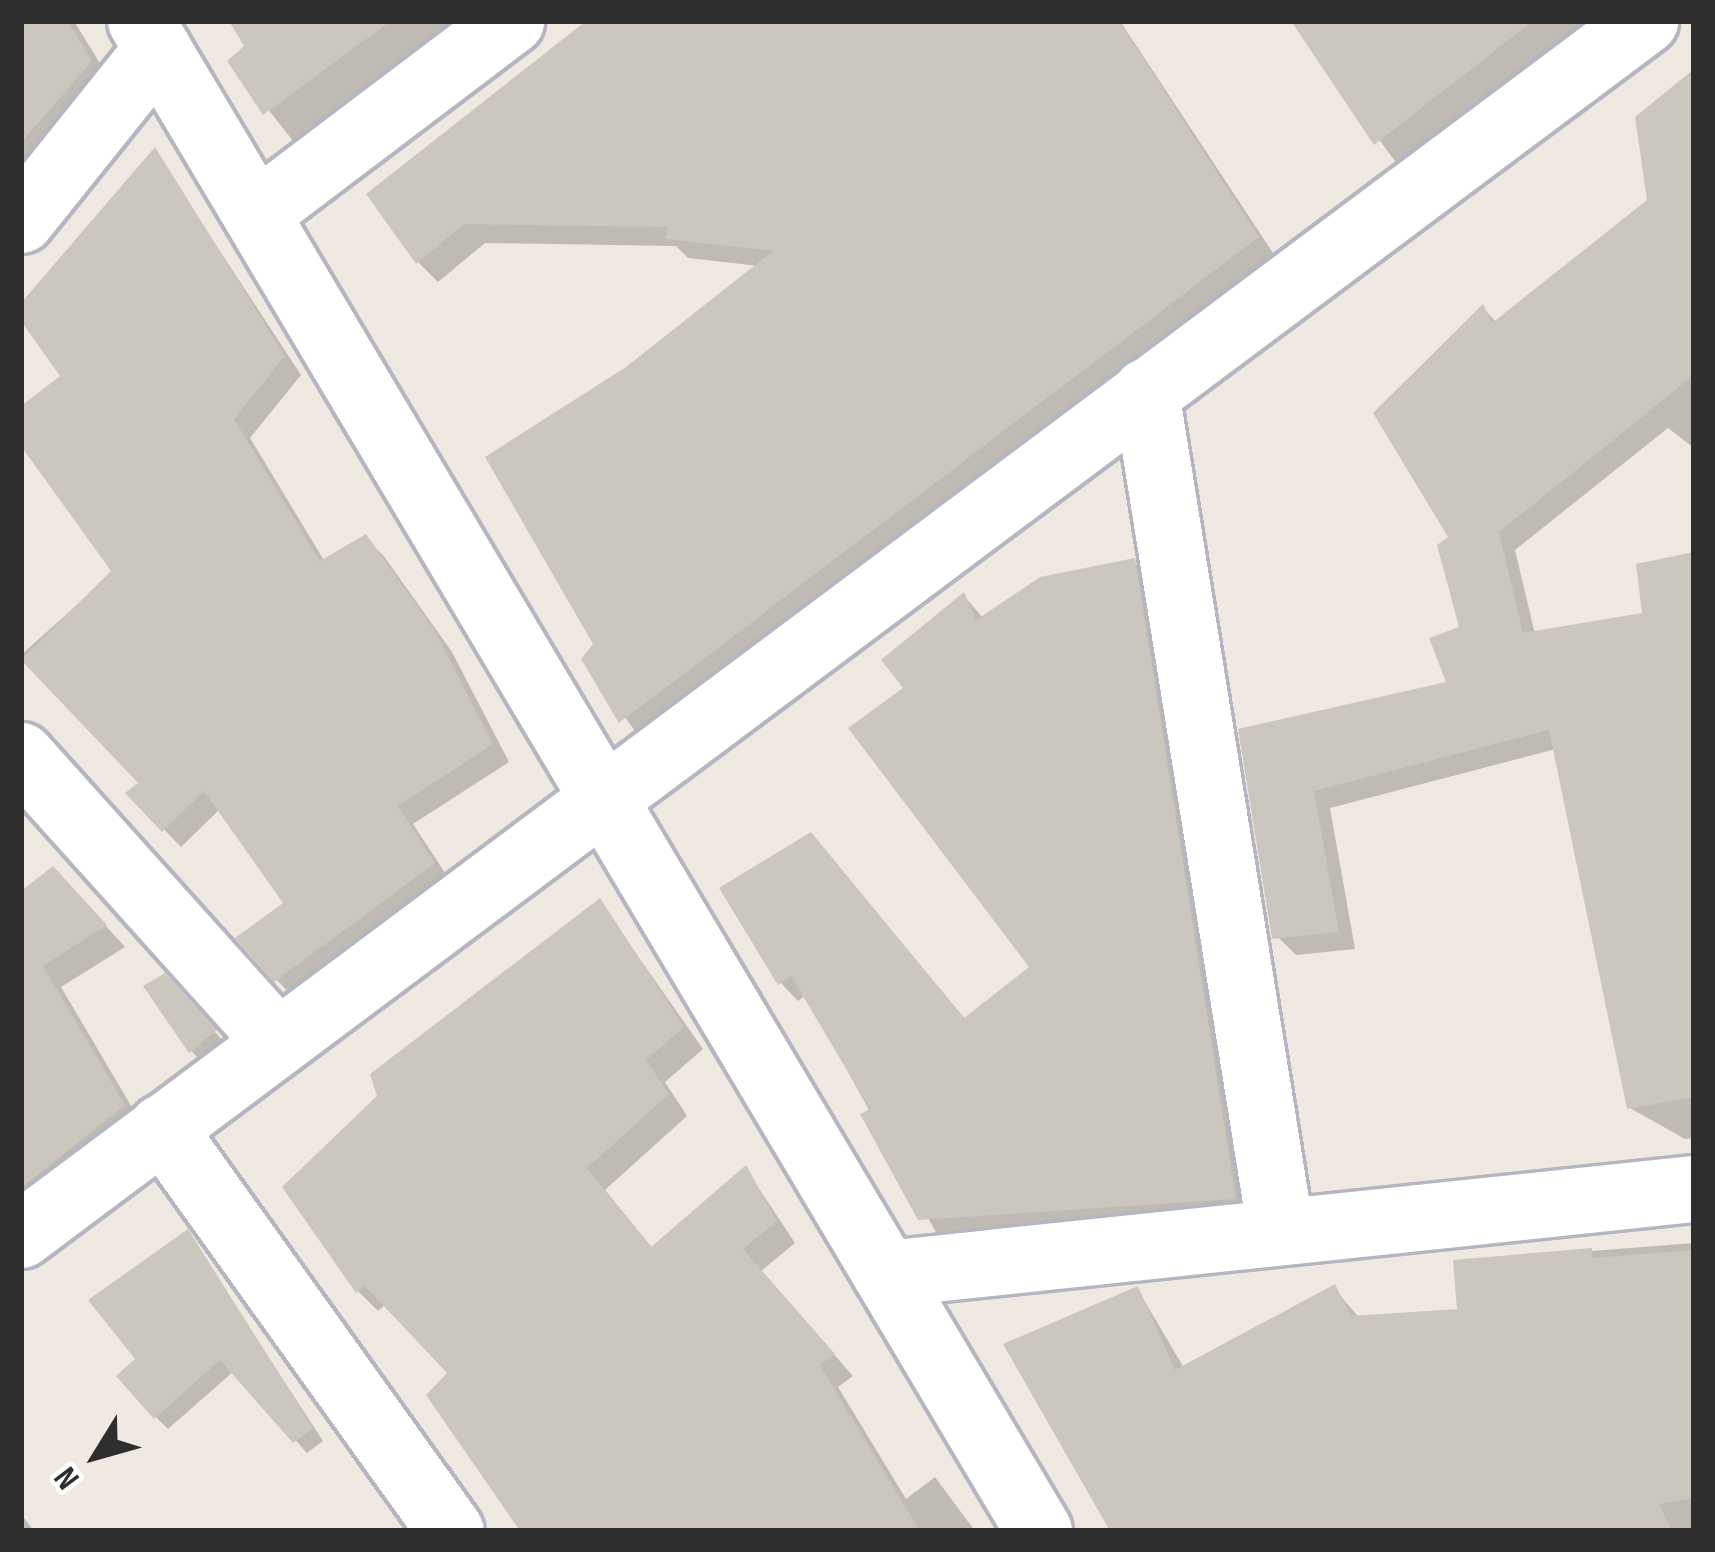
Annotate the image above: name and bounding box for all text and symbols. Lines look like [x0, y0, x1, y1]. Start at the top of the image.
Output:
north arrow [36, 1396, 156, 1516]
text: N [46, 1459, 89, 1497]

